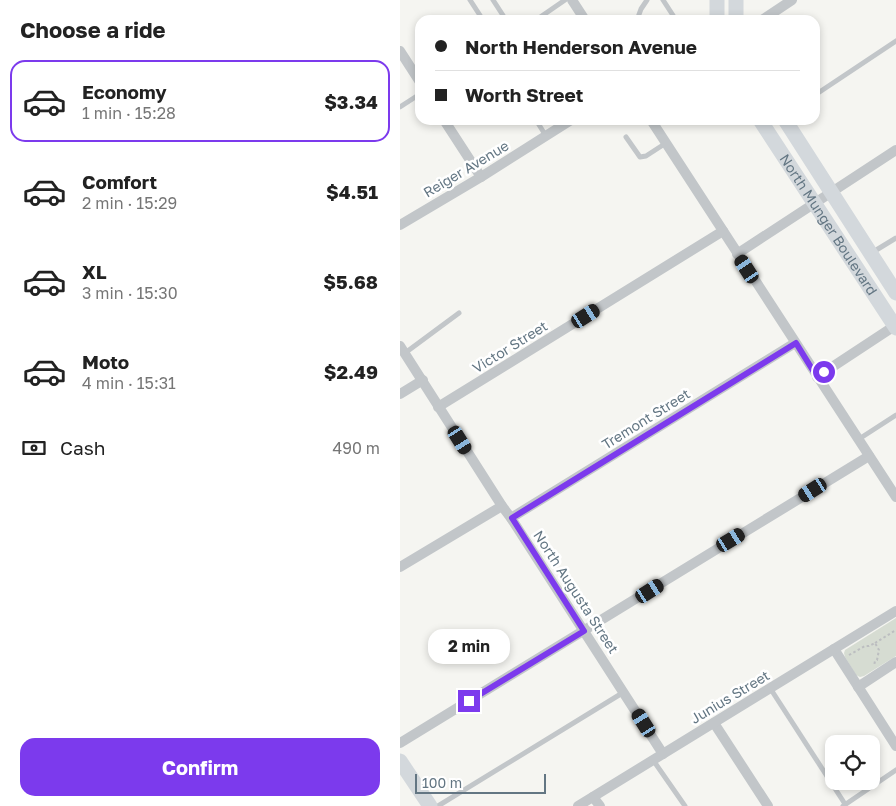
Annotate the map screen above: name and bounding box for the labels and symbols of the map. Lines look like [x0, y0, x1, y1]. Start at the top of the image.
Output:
street label: Reiger Avenue [420, 136, 511, 201]
street label: North Munger Boulevard [777, 151, 881, 298]
car [732, 252, 761, 286]
car [569, 302, 602, 330]
street label: Victor Street [469, 317, 550, 376]
route start [813, 361, 835, 383]
street label: Tremont Street [599, 385, 693, 452]
car [445, 423, 474, 457]
car [796, 476, 829, 504]
car [714, 526, 747, 554]
street label: North Augusta Street [530, 527, 622, 656]
car [633, 577, 666, 605]
callout: 2 min [428, 628, 510, 664]
street label: Junius Street [687, 666, 772, 727]
route end [458, 690, 480, 712]
car [629, 706, 658, 740]
scale bar [415, 771, 546, 794]

